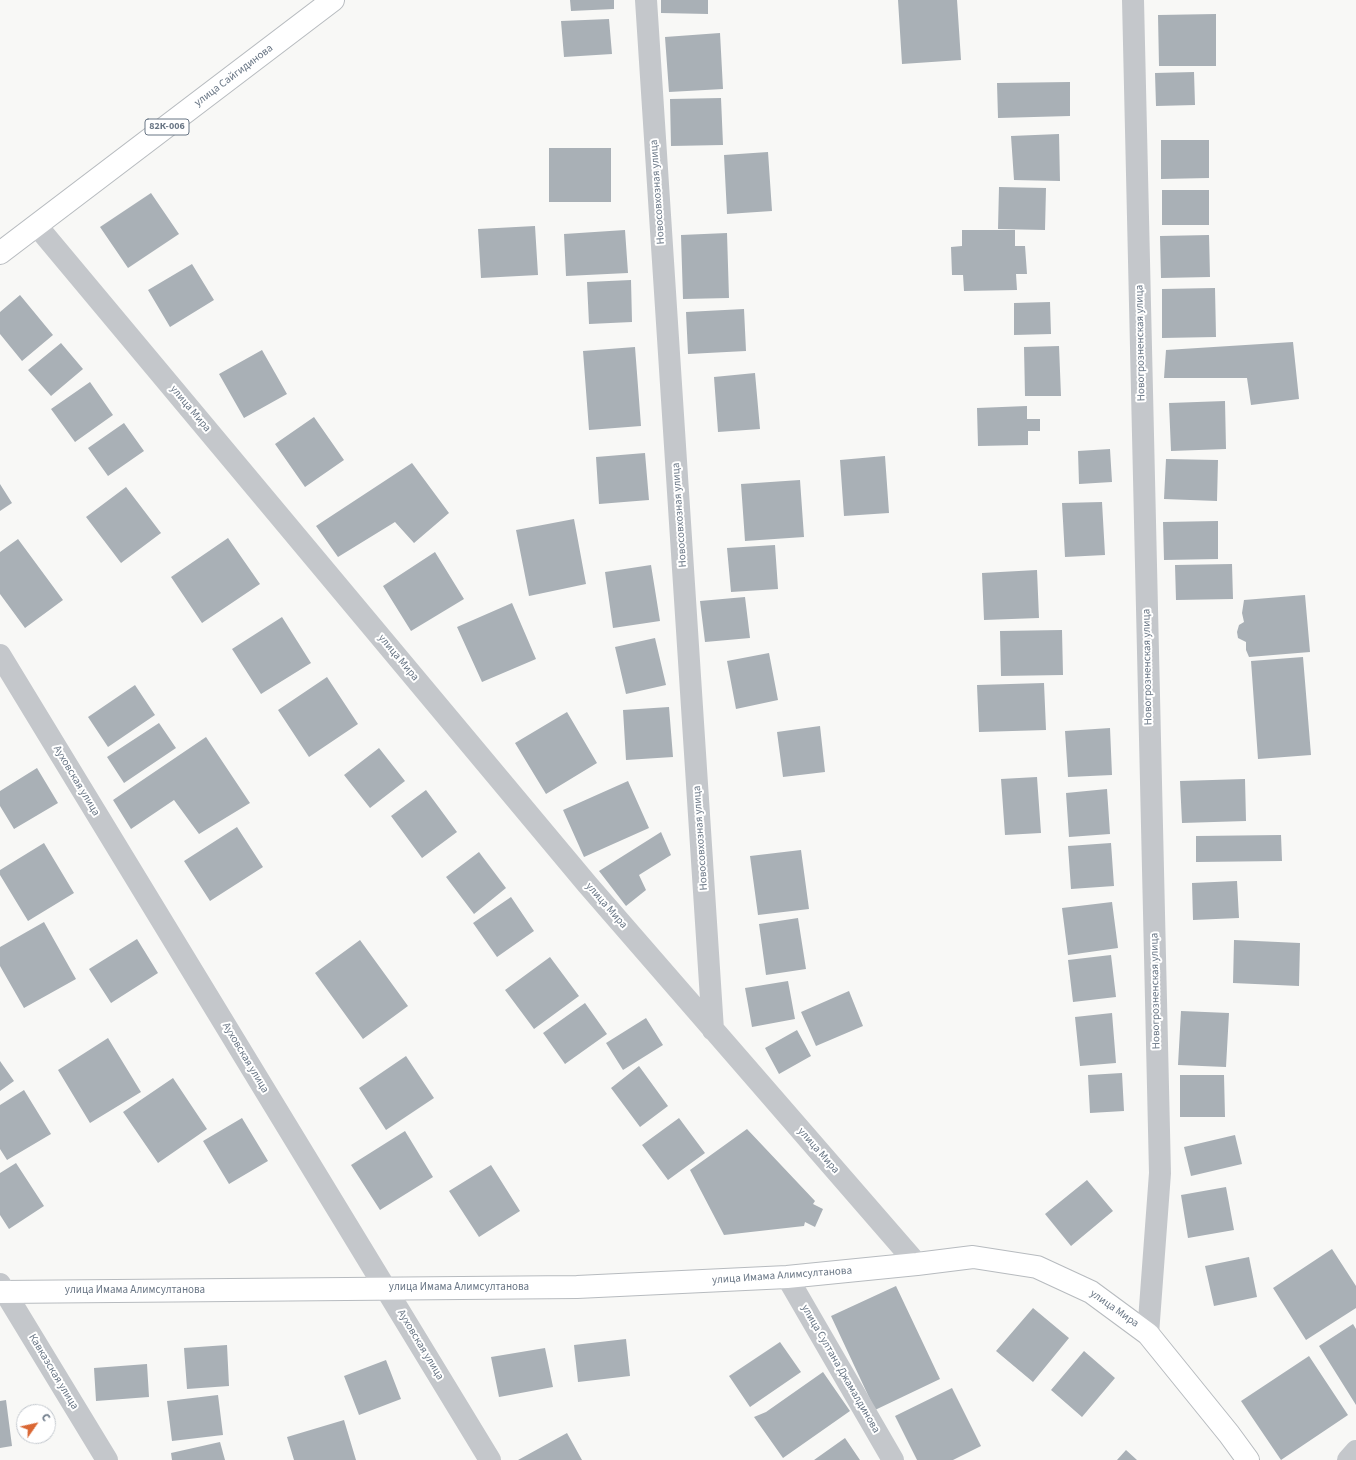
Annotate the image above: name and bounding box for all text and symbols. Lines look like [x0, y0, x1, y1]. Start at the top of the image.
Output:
street label: улица Сайгидинова [192, 42, 276, 110]
road number: 82К-006 [145, 119, 189, 135]
street label: Новосовхозная улица [648, 139, 668, 245]
street label: Новогрозненская улица [1133, 285, 1149, 401]
street label: улица Мира [167, 383, 213, 435]
street label: Новосовхозная улица [670, 462, 690, 568]
street label: Новогрозненская улица [1140, 609, 1156, 725]
street label: улица Мира [375, 632, 421, 684]
street label: Ауховская улица [50, 743, 102, 819]
street label: Новосовхозная улица [691, 785, 711, 891]
street label: улица Мира [582, 880, 630, 932]
street label: Новогрозненская улица [1148, 933, 1164, 1049]
street label: Ауховская улица [219, 1020, 271, 1096]
street label: улица Мира [794, 1125, 842, 1177]
street label: улица Имама Алимсултанова [712, 1265, 852, 1287]
street label: улица Имама Алимсултанова [389, 1281, 529, 1295]
street label: улица Имама Алимсултанова [65, 1284, 205, 1298]
street label: улица Мира [1087, 1287, 1141, 1331]
street label: улица Султана Джамалдинова [798, 1302, 882, 1436]
street label: Ауховская улица [394, 1307, 446, 1383]
street label: Кавказская улица [25, 1332, 81, 1412]
north arrow [16, 1404, 56, 1444]
text: С [38, 1411, 54, 1424]

